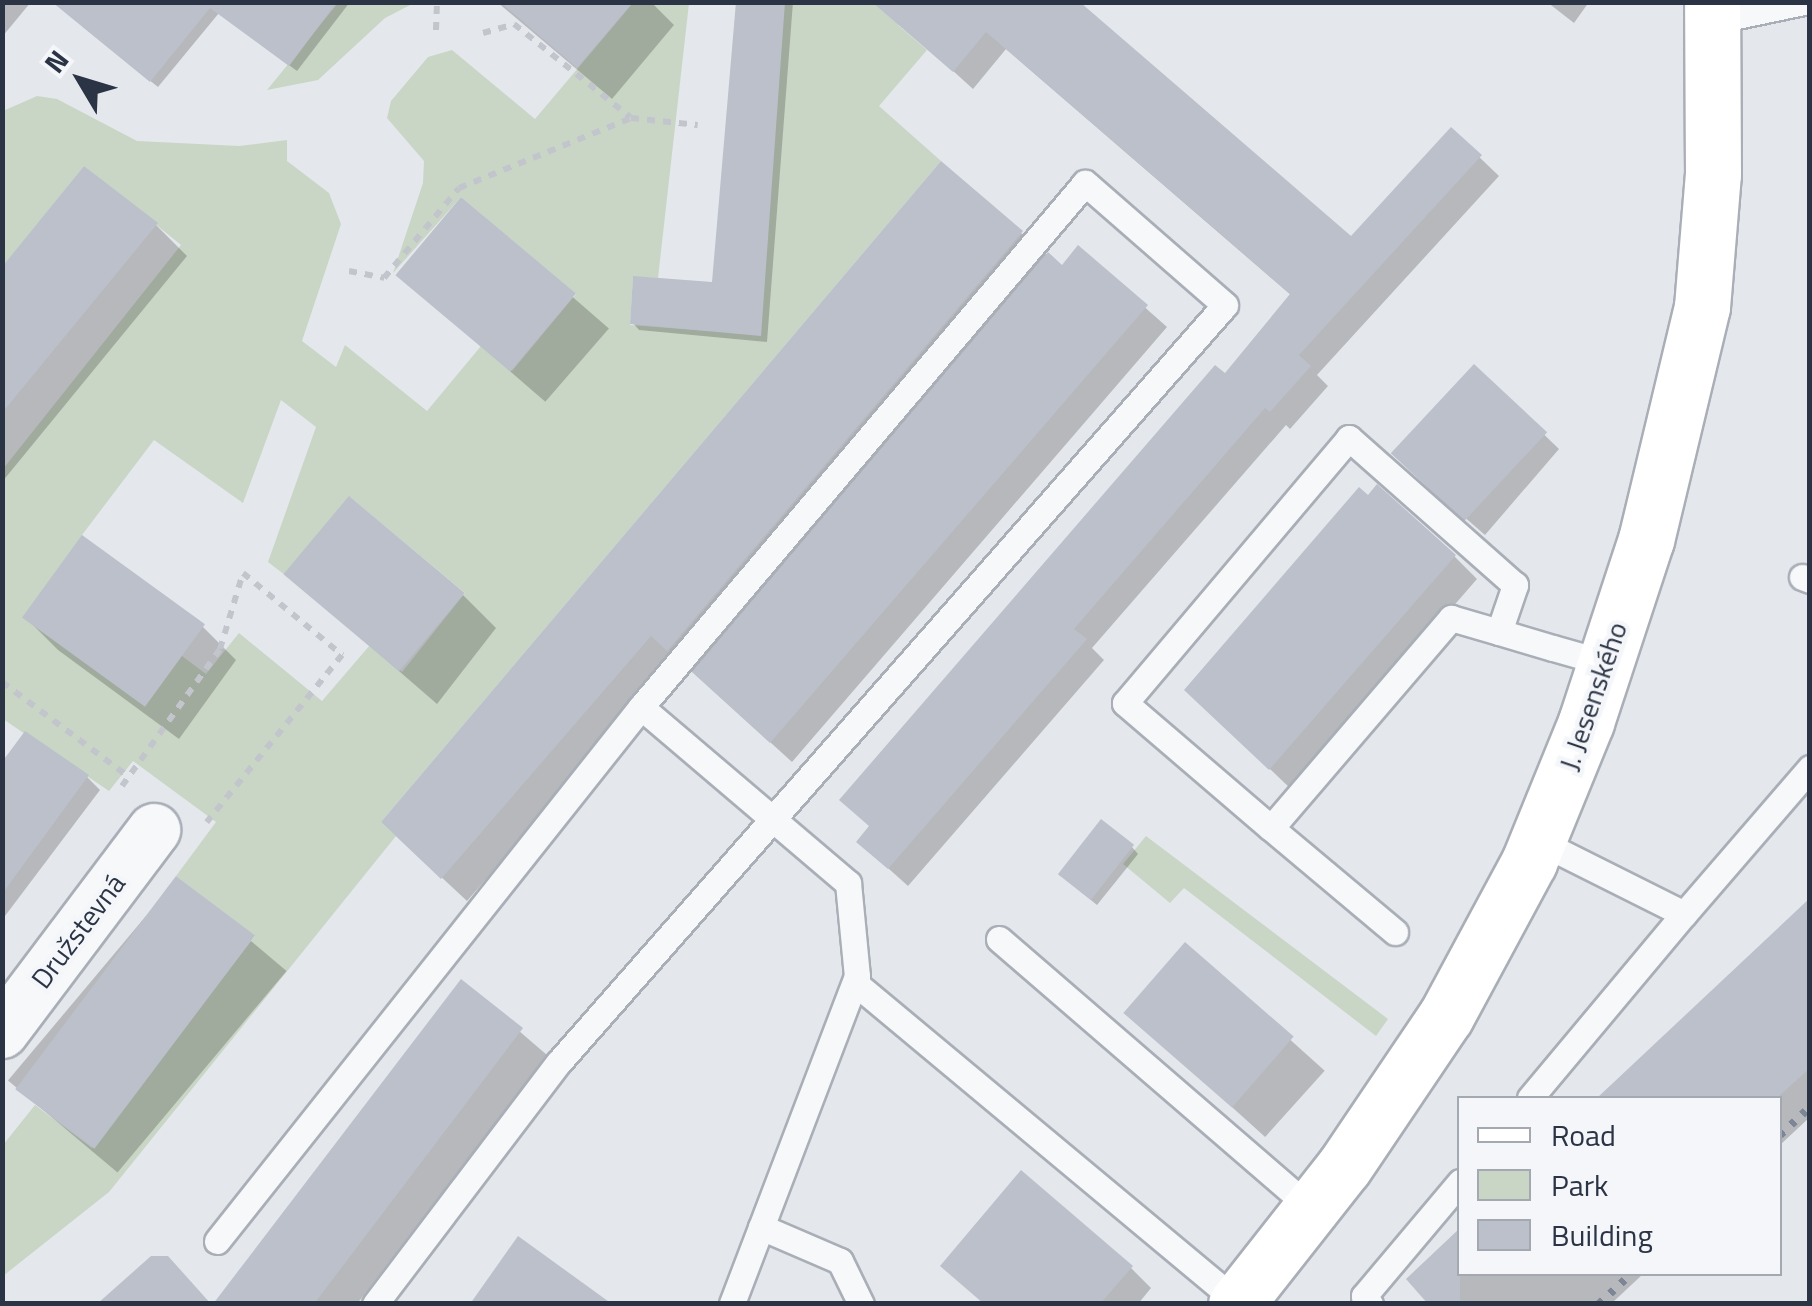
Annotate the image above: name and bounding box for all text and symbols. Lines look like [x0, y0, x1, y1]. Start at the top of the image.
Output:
north arrow [30, 30, 130, 130]
text: N [33, 40, 79, 82]
street label: J. Jesenského [1552, 617, 1634, 775]
street label: Družstevná [24, 867, 132, 995]
legend [1457, 1096, 1782, 1276]
text: Road [1551, 1112, 1616, 1158]
text: Park [1551, 1162, 1608, 1208]
text: Building [1551, 1212, 1653, 1258]

